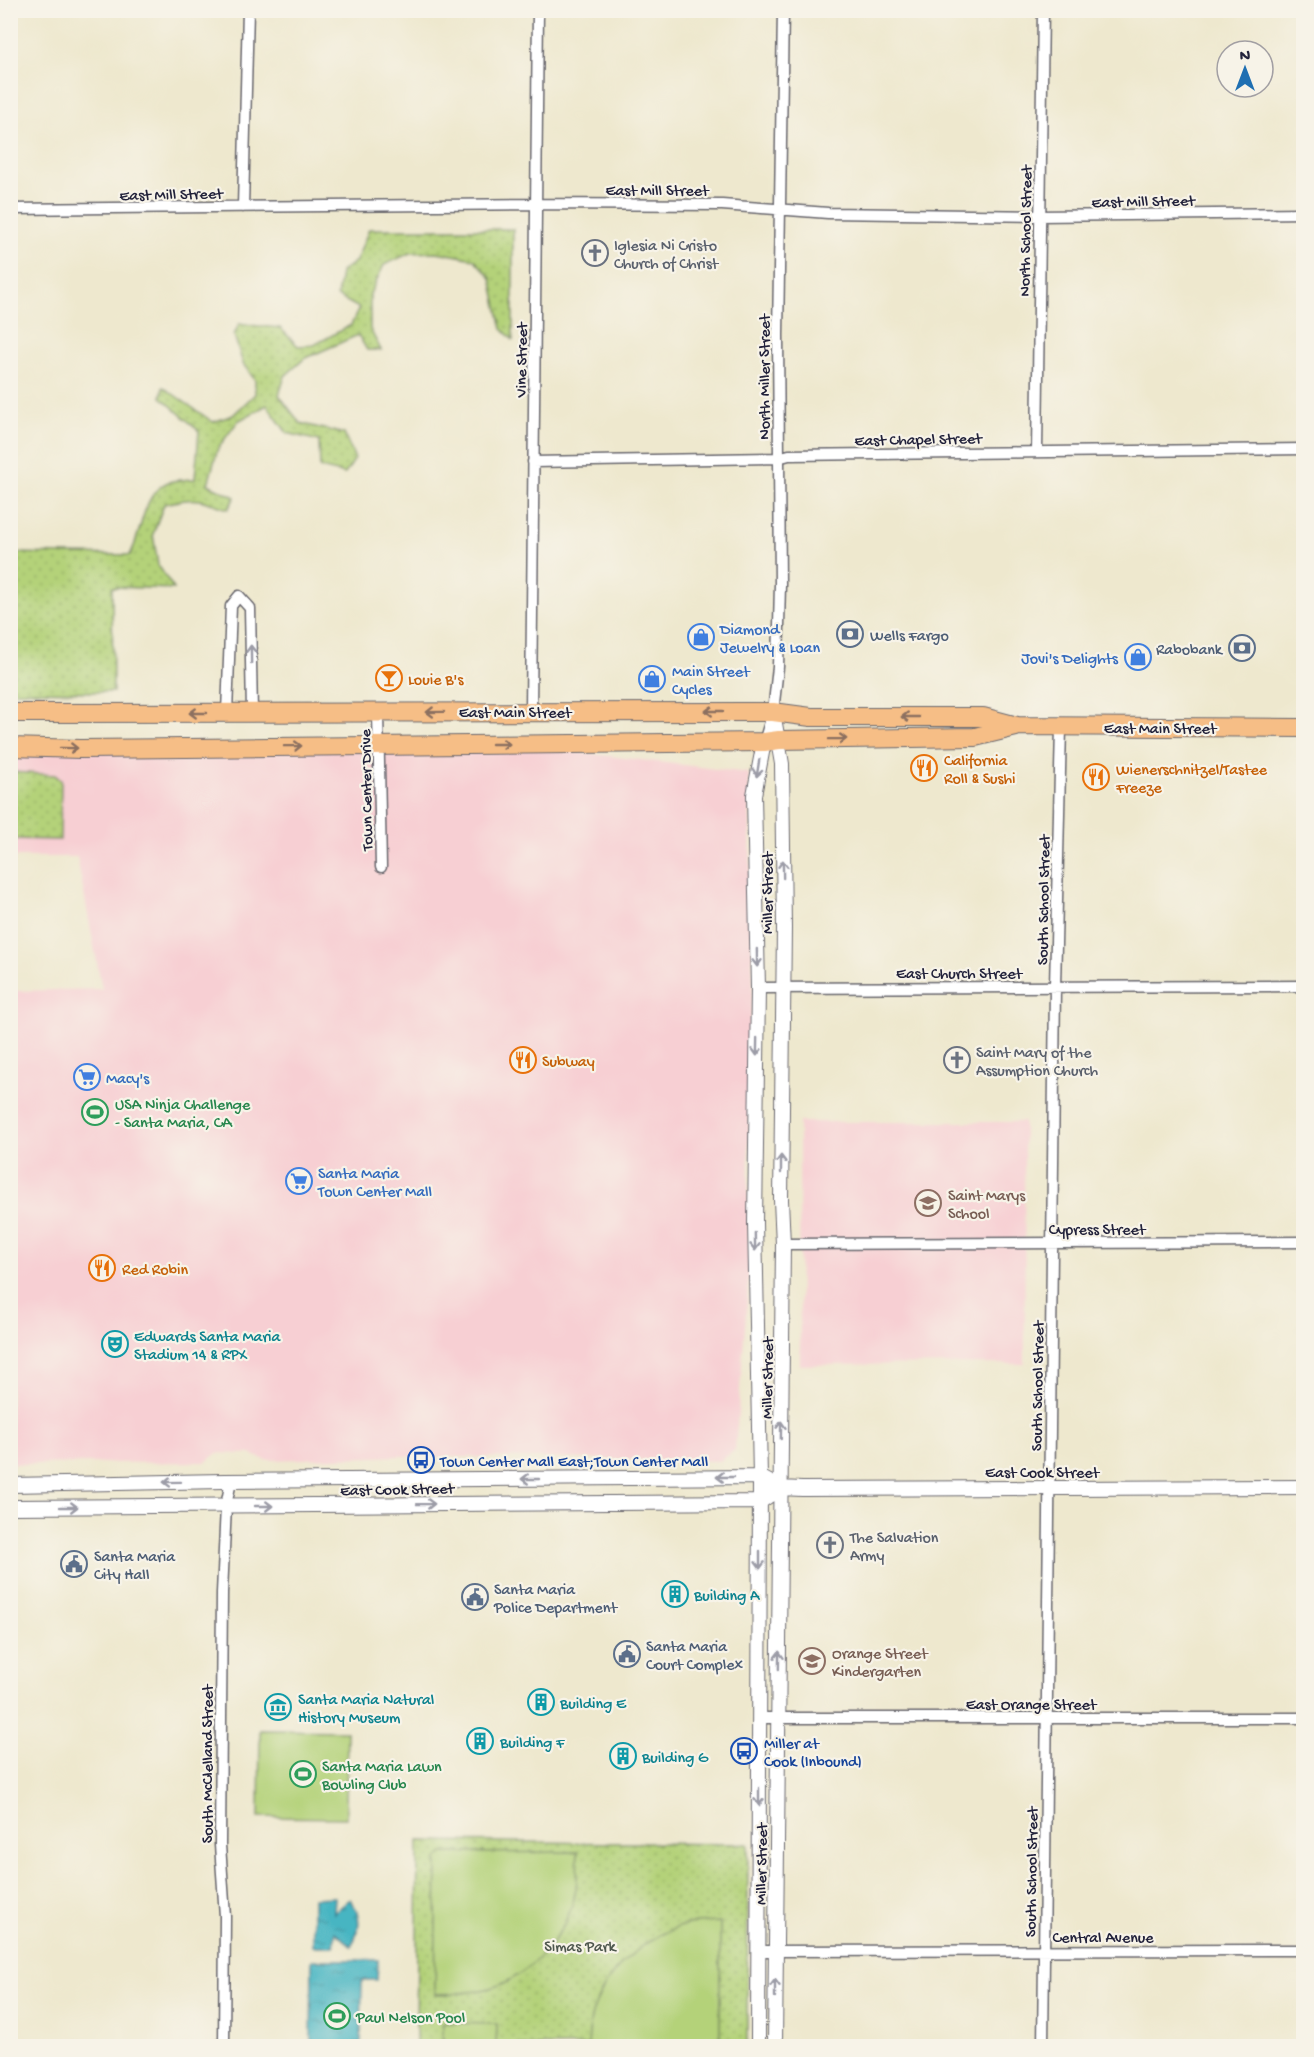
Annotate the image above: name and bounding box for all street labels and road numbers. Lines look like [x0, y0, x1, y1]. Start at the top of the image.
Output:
street label: North School Street [1017, 164, 1038, 297]
street label: East Mill Street [605, 183, 710, 202]
street label: East Mill Street [119, 186, 224, 207]
street label: East Mill Street [1091, 193, 1196, 214]
street label: North Miller Street [757, 313, 776, 440]
street label: Vine Street [513, 321, 534, 399]
street label: East Chapel Street [854, 431, 983, 452]
street label: East Main Street [459, 705, 573, 724]
street label: East Main Street [1104, 721, 1218, 740]
street label: Town Center Drive [358, 728, 379, 852]
street label: South School Street [1035, 833, 1056, 965]
street label: Miller Street [760, 851, 779, 934]
street label: East Church Street [896, 966, 1023, 985]
street label: Cypress Street [1049, 1222, 1147, 1241]
street label: South School Street [1029, 1319, 1050, 1451]
street label: Miller Street [759, 1335, 780, 1419]
street label: East Cook Street [985, 1465, 1100, 1484]
street label: East Cook Street [340, 1481, 456, 1502]
street label: South McClelland Street [200, 1683, 219, 1843]
street label: East Orange Street [966, 1697, 1098, 1716]
street label: South School Street [1023, 1805, 1044, 1937]
street label: Miller Street [753, 1821, 774, 1905]
street label: Central Avenue [1052, 1930, 1154, 1949]

